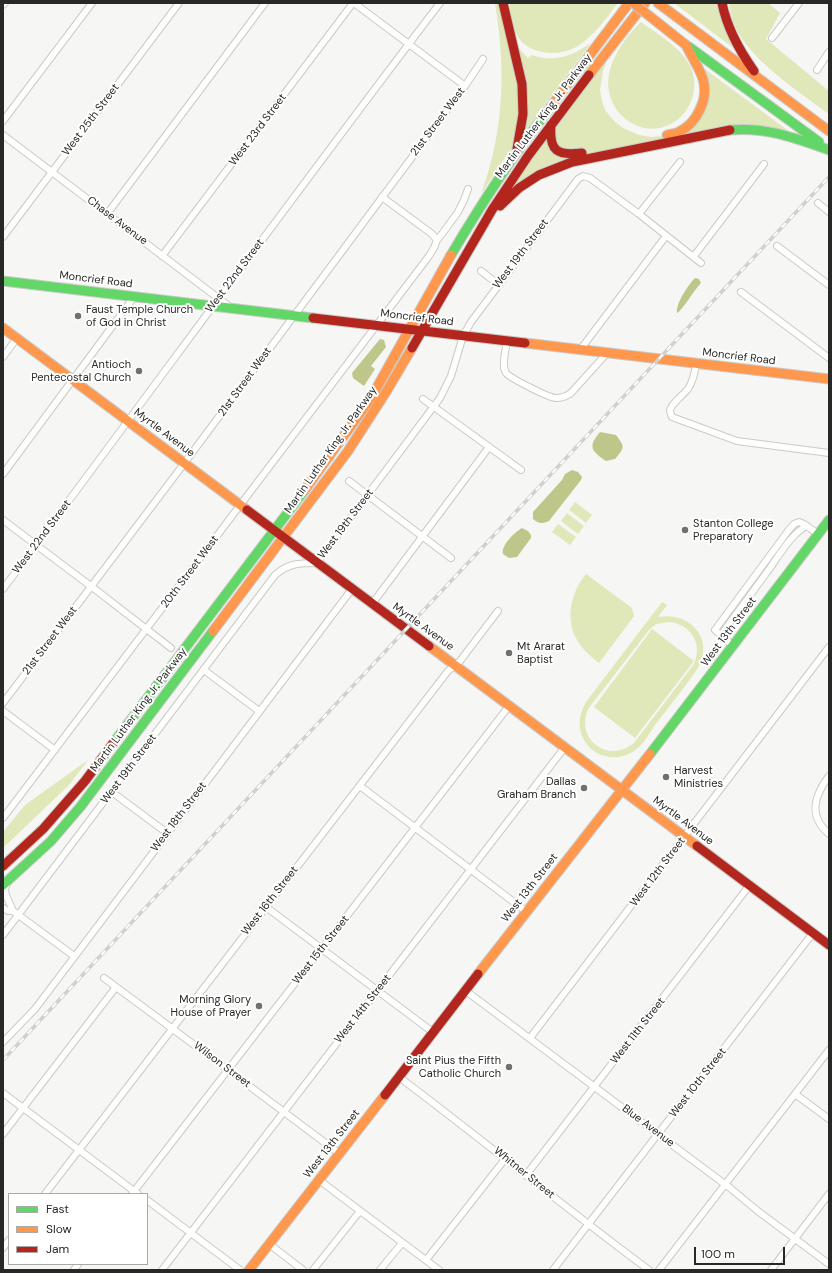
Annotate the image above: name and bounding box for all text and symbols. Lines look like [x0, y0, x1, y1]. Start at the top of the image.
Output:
street label: Martin Luther King Jr. Parkway [493, 51, 595, 181]
street label: West 25th Street [60, 81, 122, 159]
street label: 21st Street West [408, 85, 468, 159]
street label: West 23rd Street [227, 91, 289, 169]
street label: Chase Avenue [84, 194, 150, 248]
street label: West 19th Street [490, 217, 552, 291]
street label: West 22nd Street [203, 237, 267, 315]
street label: Moncrief Road [59, 269, 133, 291]
place label: Faust Temple Church of God in Christ [86, 303, 193, 329]
street label: Moncrief Road [380, 307, 454, 329]
marker: Faust Temple Church of God in Christ [73, 311, 83, 321]
street label: 21st Street West [215, 345, 275, 419]
street label: Moncrief Road [702, 346, 776, 368]
place label: Antioch Pentecostal Church [31, 358, 131, 384]
marker: Antioch Pentecostal Church [134, 366, 144, 376]
street label: Martin Luther King Jr. Parkway [282, 384, 380, 516]
street label: Myrtle Avenue [131, 406, 197, 460]
street label: West 19th Street [315, 487, 377, 561]
street label: West 22nd Street [10, 498, 74, 576]
place label: Stanton College Preparatory [693, 517, 774, 543]
marker: Stanton College Preparatory [680, 525, 690, 535]
street label: 20th Street West [158, 533, 222, 611]
street label: West 13th Street [699, 595, 759, 669]
street label: Myrtle Avenue [390, 600, 456, 654]
street label: 21st Street West [20, 604, 80, 678]
place label: Mt Ararat Baptist [517, 640, 565, 666]
street label: Martin Luther King Jr. Parkway [88, 645, 190, 775]
marker: Mt Ararat Baptist [504, 648, 514, 658]
street label: West 19th Street [98, 732, 160, 806]
place label: Harvest Ministries [674, 764, 723, 790]
marker: Harvest Ministries [661, 772, 671, 782]
place label: Dallas Graham Branch [497, 775, 576, 801]
street label: West 18th Street [149, 780, 209, 854]
marker: Dallas Graham Branch [579, 783, 589, 793]
street label: Myrtle Avenue [650, 794, 716, 848]
street label: West 12th Street [628, 835, 688, 909]
street label: West 13th Street [499, 851, 561, 925]
street label: West 16th Street [239, 864, 301, 938]
street label: West 15th Street [290, 913, 352, 987]
street label: West 14th Street [332, 972, 394, 1046]
place label: Morning Glory House of Prayer [171, 993, 251, 1019]
street label: West 11th Street [608, 995, 668, 1067]
marker: Morning Glory House of Prayer [254, 1001, 264, 1011]
street label: Wilson Street [191, 1039, 253, 1091]
street label: West 10th Street [667, 1046, 729, 1120]
place label: Saint Pius the Fifth Catholic Church [406, 1054, 501, 1080]
marker: Saint Pius the Fifth Catholic Church [504, 1062, 514, 1072]
street label: Blue Avenue [619, 1102, 677, 1150]
street label: West 13th Street [301, 1107, 363, 1181]
street label: Whitner Street [491, 1144, 557, 1202]
legend [8, 1193, 148, 1265]
text: Fast [46, 1201, 69, 1217]
text: Slow [46, 1221, 72, 1237]
scale bar [696, 1239, 787, 1265]
text: Jam [46, 1241, 69, 1257]
text: 100 m [701, 1246, 735, 1262]

